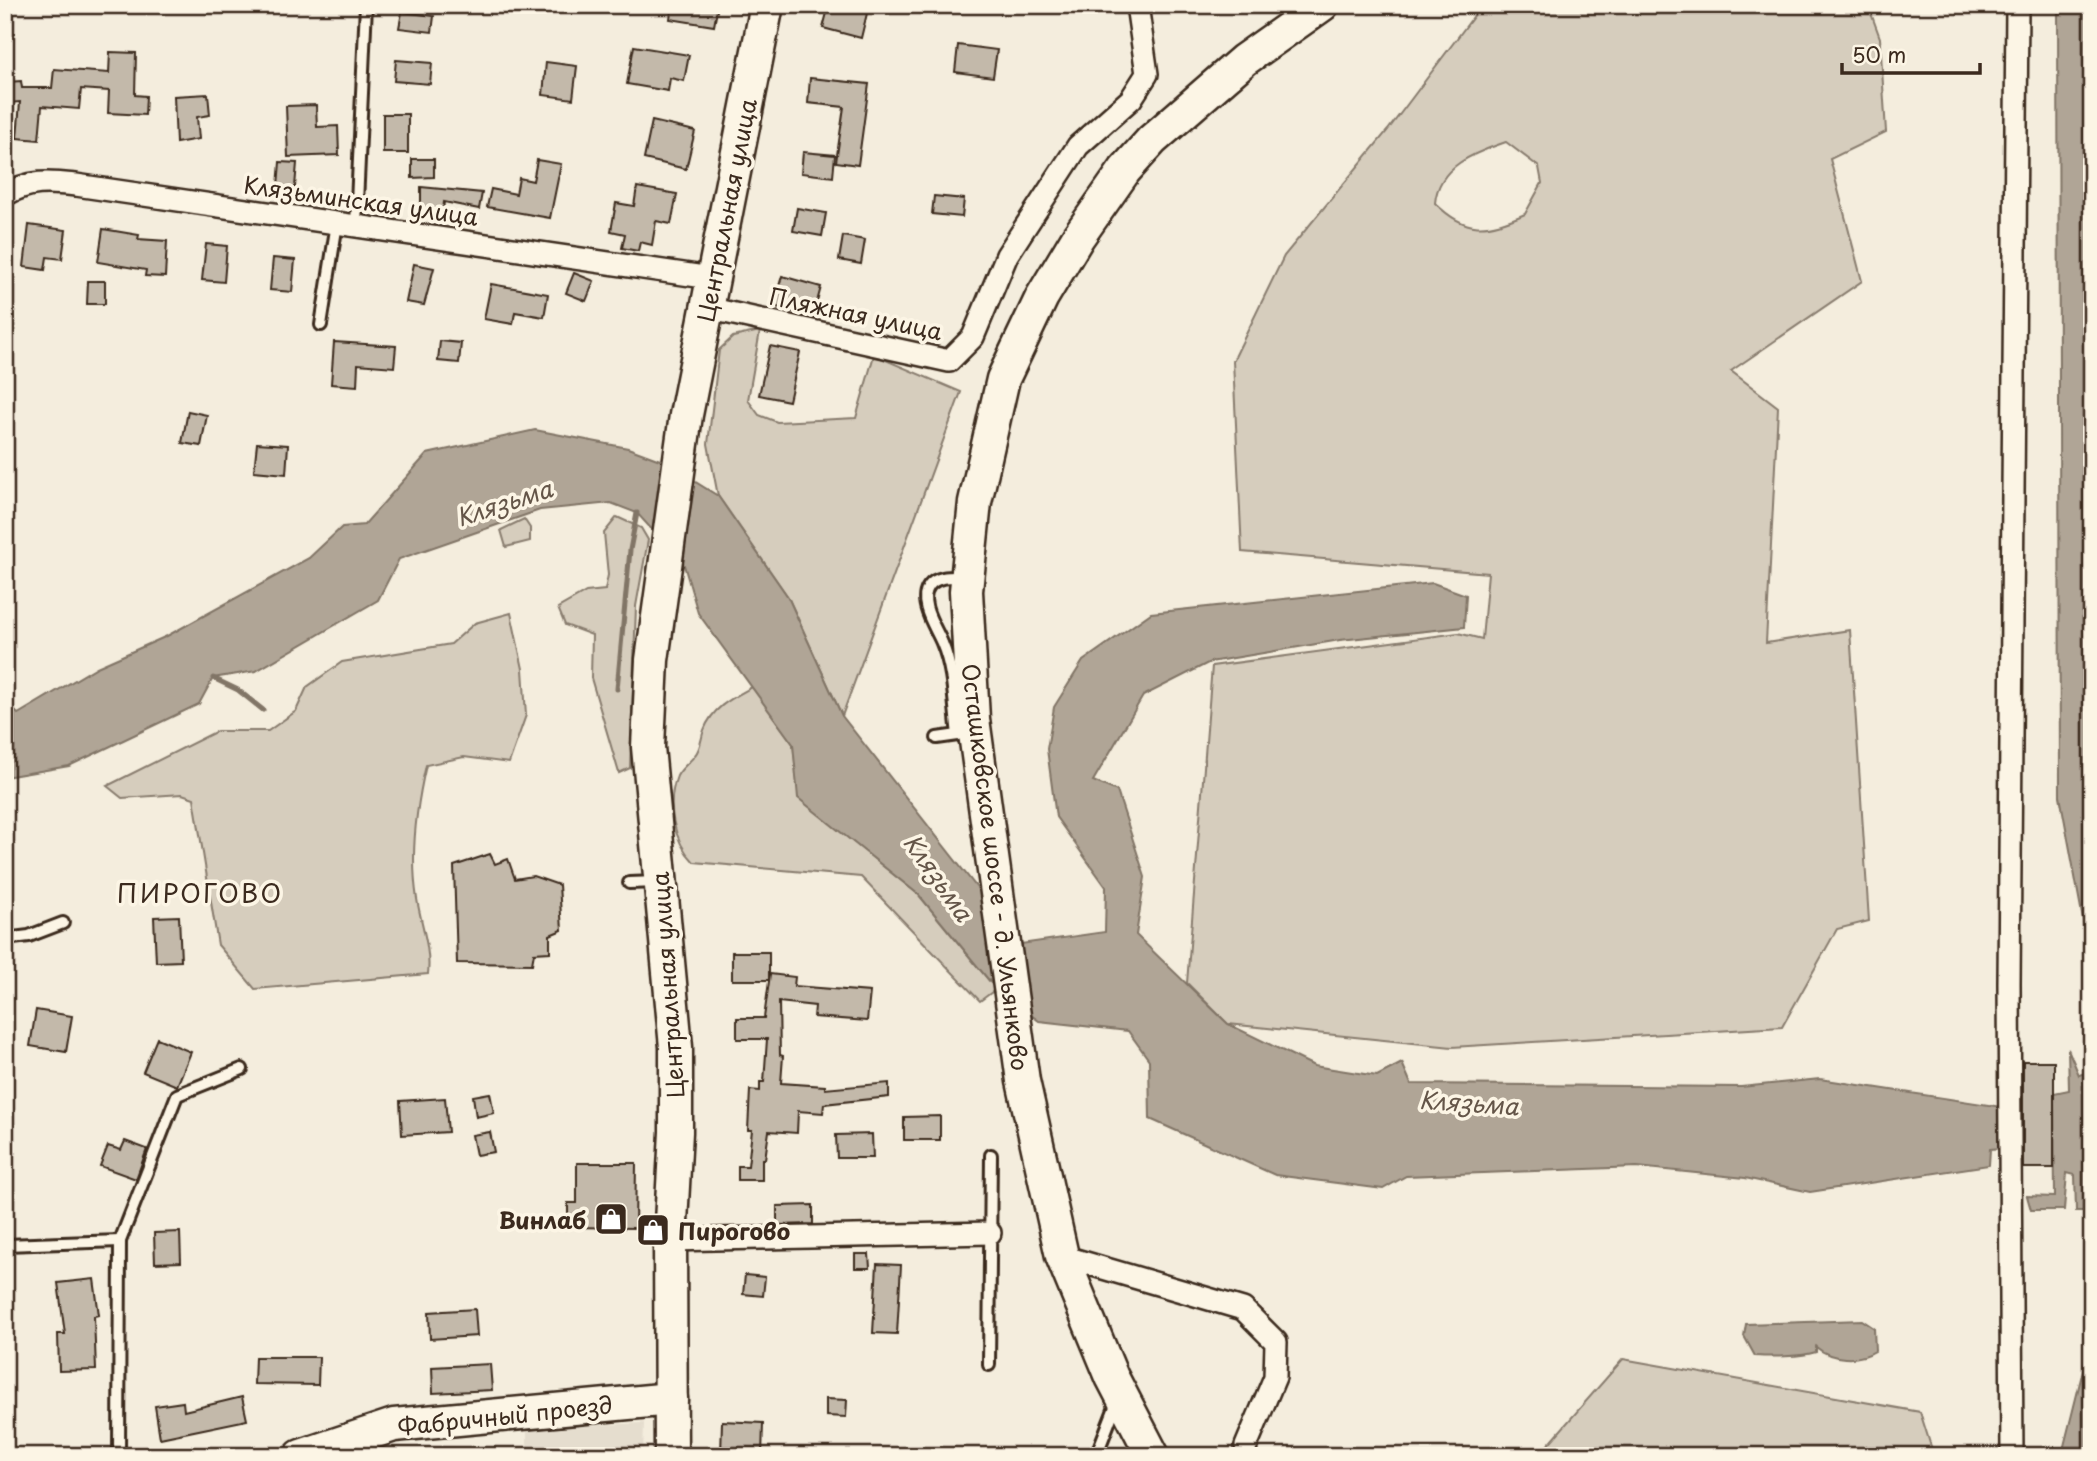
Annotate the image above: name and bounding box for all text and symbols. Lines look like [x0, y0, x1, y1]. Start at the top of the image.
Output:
scale bar [1842, 32, 1980, 76]
text: 50 m [1852, 38, 1906, 70]
street label: Центральная улица [687, 95, 765, 325]
street label: Клязьминская улица [242, 166, 481, 234]
street label: Пляжная улица [766, 278, 946, 349]
water label: Клязьма [451, 469, 558, 534]
street label: Осташковское шоссе - д. Ульянково [954, 661, 1038, 1073]
water label: Клязьма [896, 826, 983, 929]
street label: Центральная улица [642, 870, 692, 1099]
district label: ПИРОГОВО [117, 873, 283, 912]
water label: Клязьма [1418, 1081, 1521, 1124]
shop icon: Винлаб [592, 1200, 630, 1238]
place label: Винлаб [499, 1202, 586, 1237]
shop icon: Пирогово [634, 1211, 672, 1249]
place label: Пирогово [678, 1213, 791, 1248]
street label: Фабричный проезд [396, 1386, 614, 1444]

